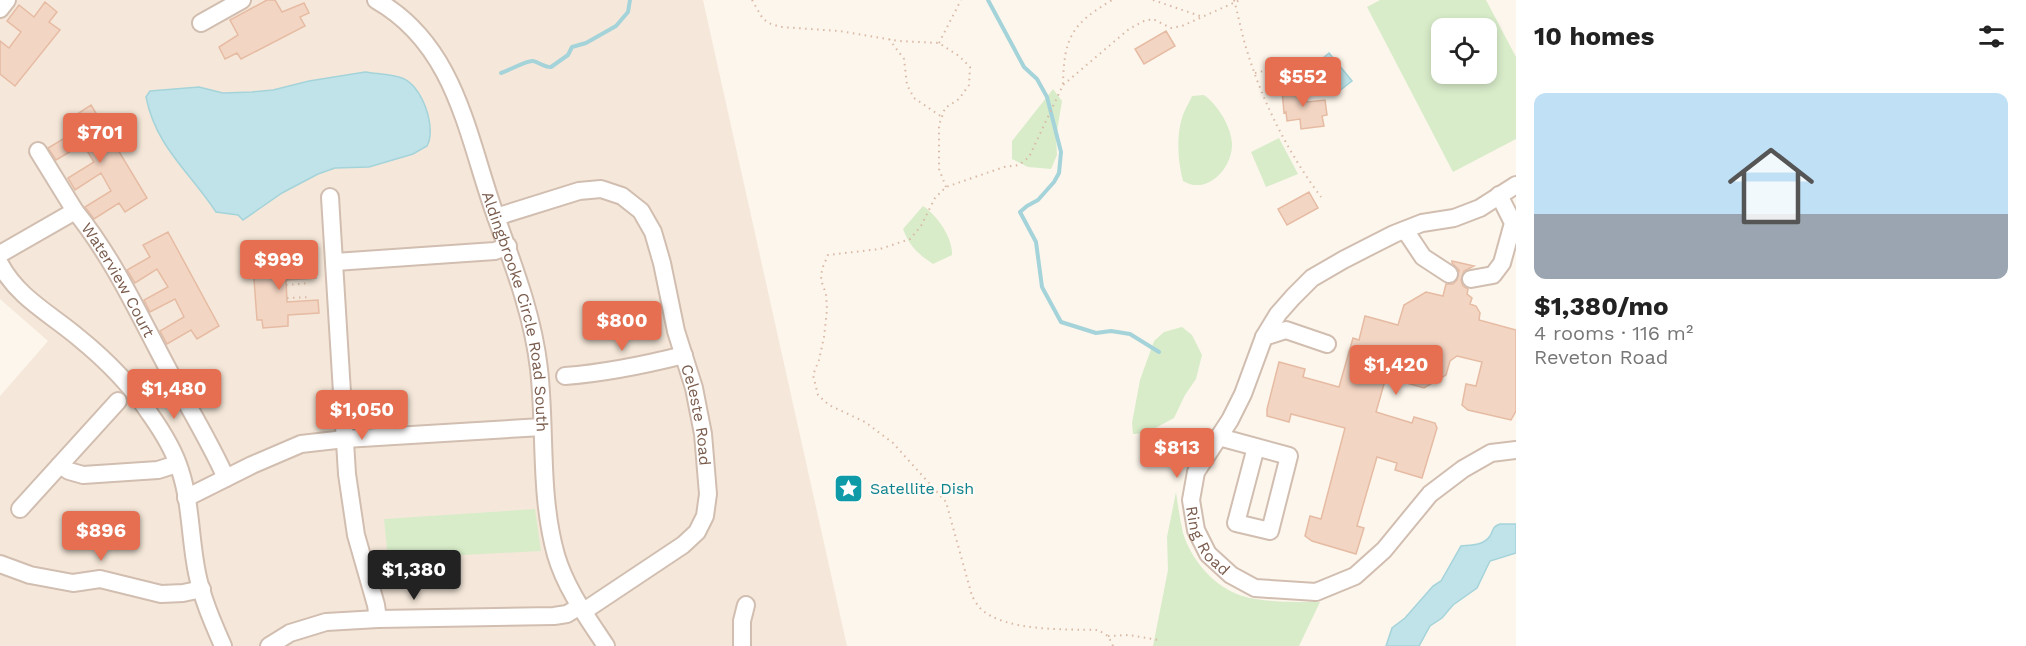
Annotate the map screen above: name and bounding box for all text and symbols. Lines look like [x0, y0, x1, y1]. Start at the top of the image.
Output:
map controls [1431, 18, 1497, 84]
button: locate [1431, 18, 1497, 84]
icon: filters [1975, 20, 2008, 53]
text: 10 homes [1534, 21, 1654, 51]
pin: $552 [1267, 57, 1339, 108]
text: $552 [1279, 64, 1327, 88]
pin: $701 [64, 113, 136, 164]
text: $701 [77, 120, 123, 144]
icon: home [1717, 132, 1825, 240]
street label: Aldingbrooke Circle Road South [478, 189, 552, 432]
street label: Waterview Court [77, 219, 159, 341]
pin: $999 [243, 240, 315, 291]
text: $999 [254, 247, 304, 271]
text: $1,380/mo [1534, 291, 1669, 321]
pin: $800 [586, 301, 658, 352]
text: $800 [596, 308, 648, 332]
text: 4 rooms · 116 m² [1534, 321, 1693, 345]
pin: $1,420 [1347, 345, 1445, 396]
text: Reveton Road [1534, 345, 1668, 369]
text: $1,420 [1364, 352, 1428, 376]
street label: Celeste Road [677, 362, 715, 466]
pin: $1,480 [125, 369, 223, 420]
text: $1,480 [141, 376, 207, 400]
pin: $1,050 [313, 390, 411, 441]
text: $1,050 [330, 397, 394, 421]
pin: $813 [1141, 428, 1213, 479]
text: $813 [1154, 435, 1200, 459]
place icon: Satellite Dish [833, 472, 865, 504]
place label: Satellite Dish [870, 479, 974, 498]
street label: Ring Road [1182, 505, 1234, 579]
pin: $896 [65, 511, 137, 562]
text: $896 [76, 518, 126, 542]
pin: $1,380 [365, 550, 463, 601]
text: $1,380 [382, 557, 446, 581]

